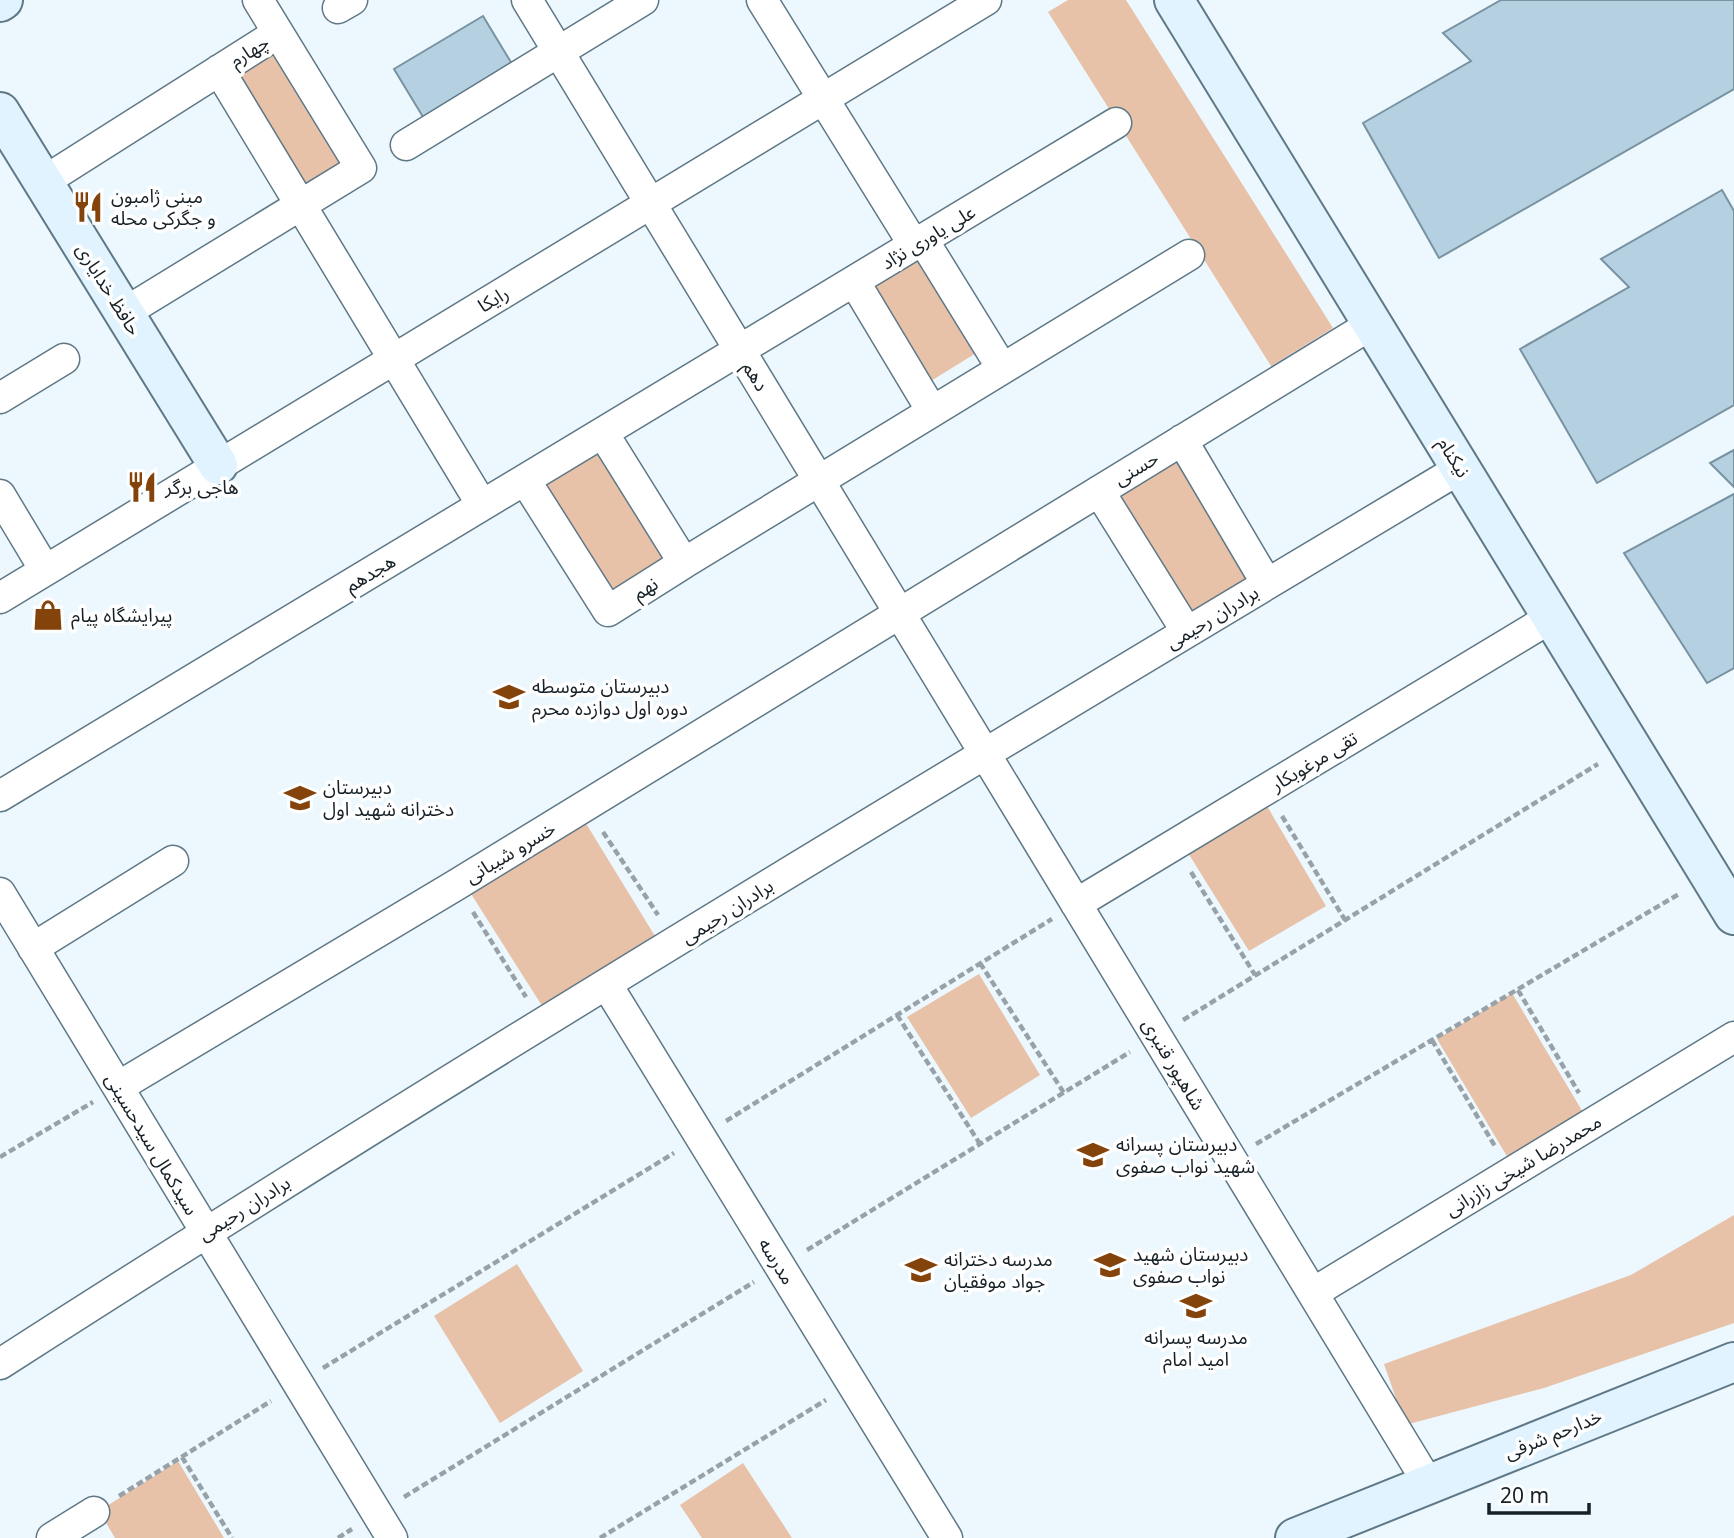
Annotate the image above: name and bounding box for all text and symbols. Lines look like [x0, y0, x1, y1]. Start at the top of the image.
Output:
street label: چهارم [224, 29, 275, 75]
place label: مینی ژامبون و جگرکی محله [111, 183, 216, 231]
restaurant icon: مینی ژامبون و جگرکی محله [71, 190, 105, 224]
street label: علی یاوری نژاد [876, 199, 980, 275]
street label: حافظ خدایاری [70, 238, 148, 340]
street label: رایکا [473, 280, 513, 318]
street label: دهم [735, 356, 775, 397]
street label: نیکنام [1430, 432, 1476, 483]
street label: حسنی [1109, 445, 1163, 491]
restaurant icon: هاجی برگر [125, 470, 159, 504]
place label: هاجی برگر [164, 474, 239, 500]
street label: هجدهم [340, 548, 401, 600]
street label: نهم [627, 570, 664, 607]
street label: برادران رحیمی [1161, 579, 1263, 655]
shop icon: پیرایشگاه پیام [31, 598, 65, 632]
place label: پیرایشگاه پیام [71, 602, 172, 630]
place label: دبیرستان متوسطه دوره اول دوازده محرم [532, 673, 688, 723]
school or university icon: دبیرستان متوسطه دوره اول دوازده محرم [492, 680, 526, 714]
street label: تقی مرغوبکار [1265, 725, 1362, 798]
place label: دبيرستان دخترانه شهید اول [323, 774, 454, 822]
school or university icon: دبيرستان دخترانه شهید اول [283, 781, 317, 815]
street label: خسرو شیبانی [460, 815, 560, 889]
street label: برادران رحیمی [676, 872, 778, 950]
street label: شاهپور قنبری [1136, 1013, 1212, 1115]
street label: سیدکمال سیدحسینی [99, 1068, 205, 1220]
street label: محمدرضا شیخی زازرانی [1440, 1108, 1606, 1222]
place label: دبیرستان پسرانه شهید نواب صفوی [1116, 1131, 1255, 1179]
school or university icon: دبیرستان پسرانه شهید نواب صفوی [1076, 1138, 1110, 1172]
street label: برادران رحیمی [193, 1169, 295, 1247]
street label: مدرسه [753, 1233, 801, 1289]
place label: دبیرستان شهید نواب صفوی [1133, 1241, 1248, 1289]
place label: مدرسه دخترانه جواد موفقیان [944, 1246, 1053, 1294]
school or university icon: دبیرستان شهید نواب صفوی [1093, 1248, 1127, 1282]
school or university icon: مدرسه دخترانه جواد موفقیان [904, 1253, 938, 1287]
school or university icon: مدرسه پسرانه امید امام [1179, 1289, 1213, 1323]
place label: مدرسه پسرانه امید امام [1144, 1324, 1248, 1374]
street label: خدارحم شرفی [1500, 1403, 1606, 1467]
scale bar [1489, 1472, 1589, 1516]
text: 20 m [1500, 1481, 1549, 1509]

